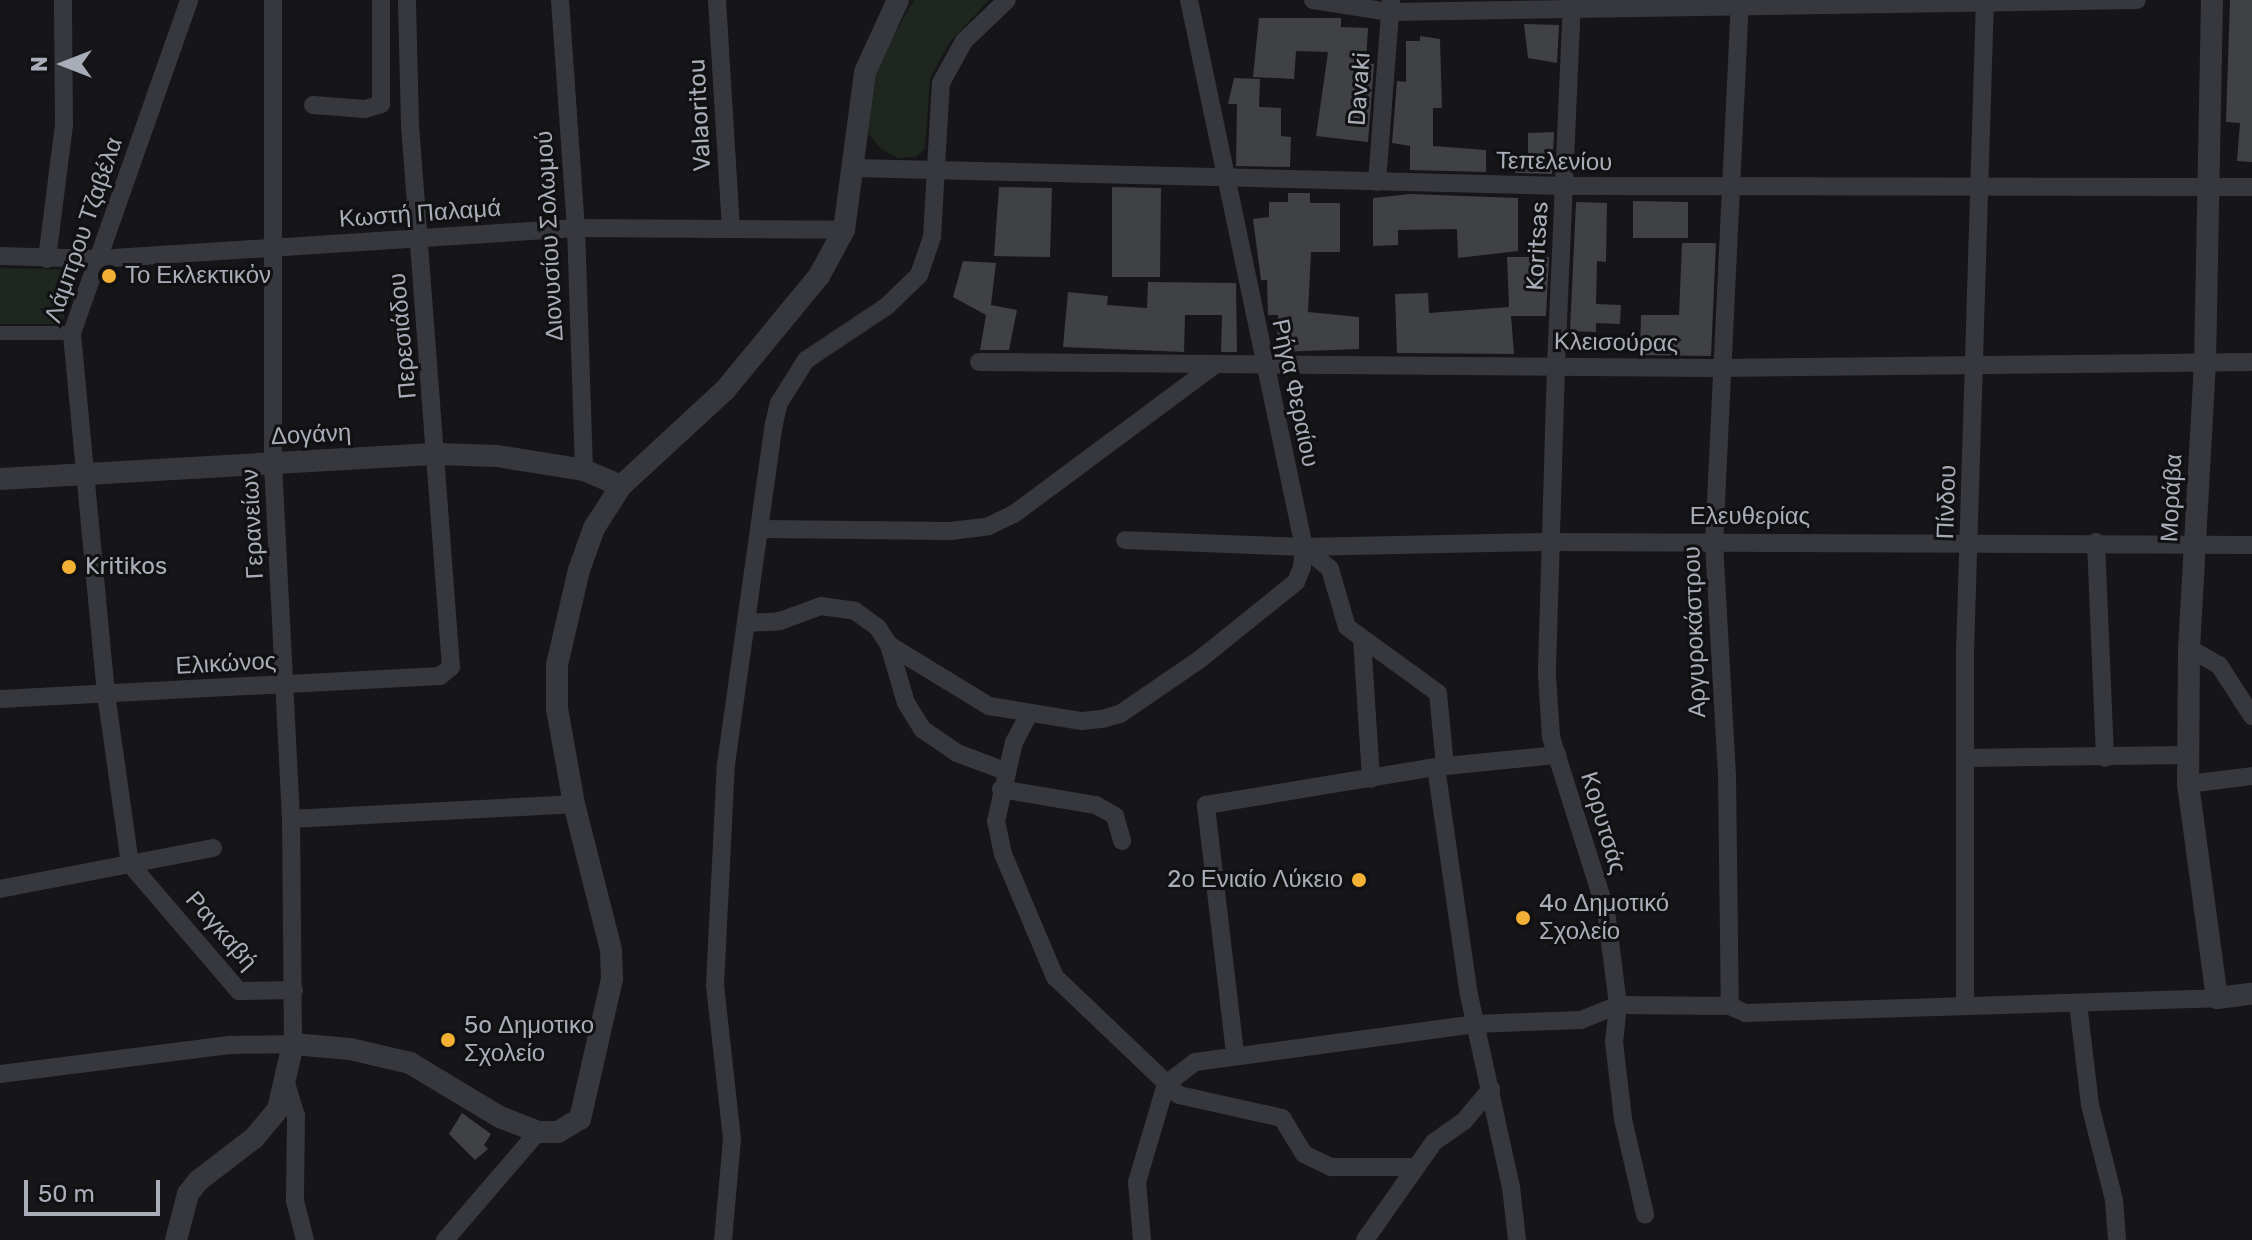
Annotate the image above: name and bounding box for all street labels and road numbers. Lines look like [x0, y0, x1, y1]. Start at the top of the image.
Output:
street label: Davaki [1343, 51, 1377, 127]
street label: Valaoritou [683, 58, 717, 172]
street label: Διονυσίου Σολωμού [530, 130, 570, 342]
street label: Λάμπρου Τζαβέλα [39, 134, 129, 326]
street label: Τεπελενίου [1496, 147, 1612, 177]
street label: Κωστή Παλαμά [338, 194, 502, 234]
street label: Koritsas [1521, 201, 1555, 291]
street label: Περεσιάδου [383, 272, 423, 400]
street label: Ρήγα Φεραίου [1265, 317, 1325, 469]
street label: Κλεισούρας [1554, 328, 1678, 358]
street label: Δογάνη [270, 419, 352, 451]
street label: Μοράβα [2155, 453, 2189, 543]
street label: Πίνδου [1931, 464, 1963, 540]
street label: Γερανείων [236, 468, 270, 580]
street label: Ελευθερίας [1690, 503, 1810, 531]
street label: Αργυροκάστρου [1678, 546, 1712, 718]
street label: Ελικώνος [175, 647, 277, 681]
street label: Κορυτσάς [1574, 768, 1632, 878]
street label: Ραγκαβή [179, 886, 263, 976]

